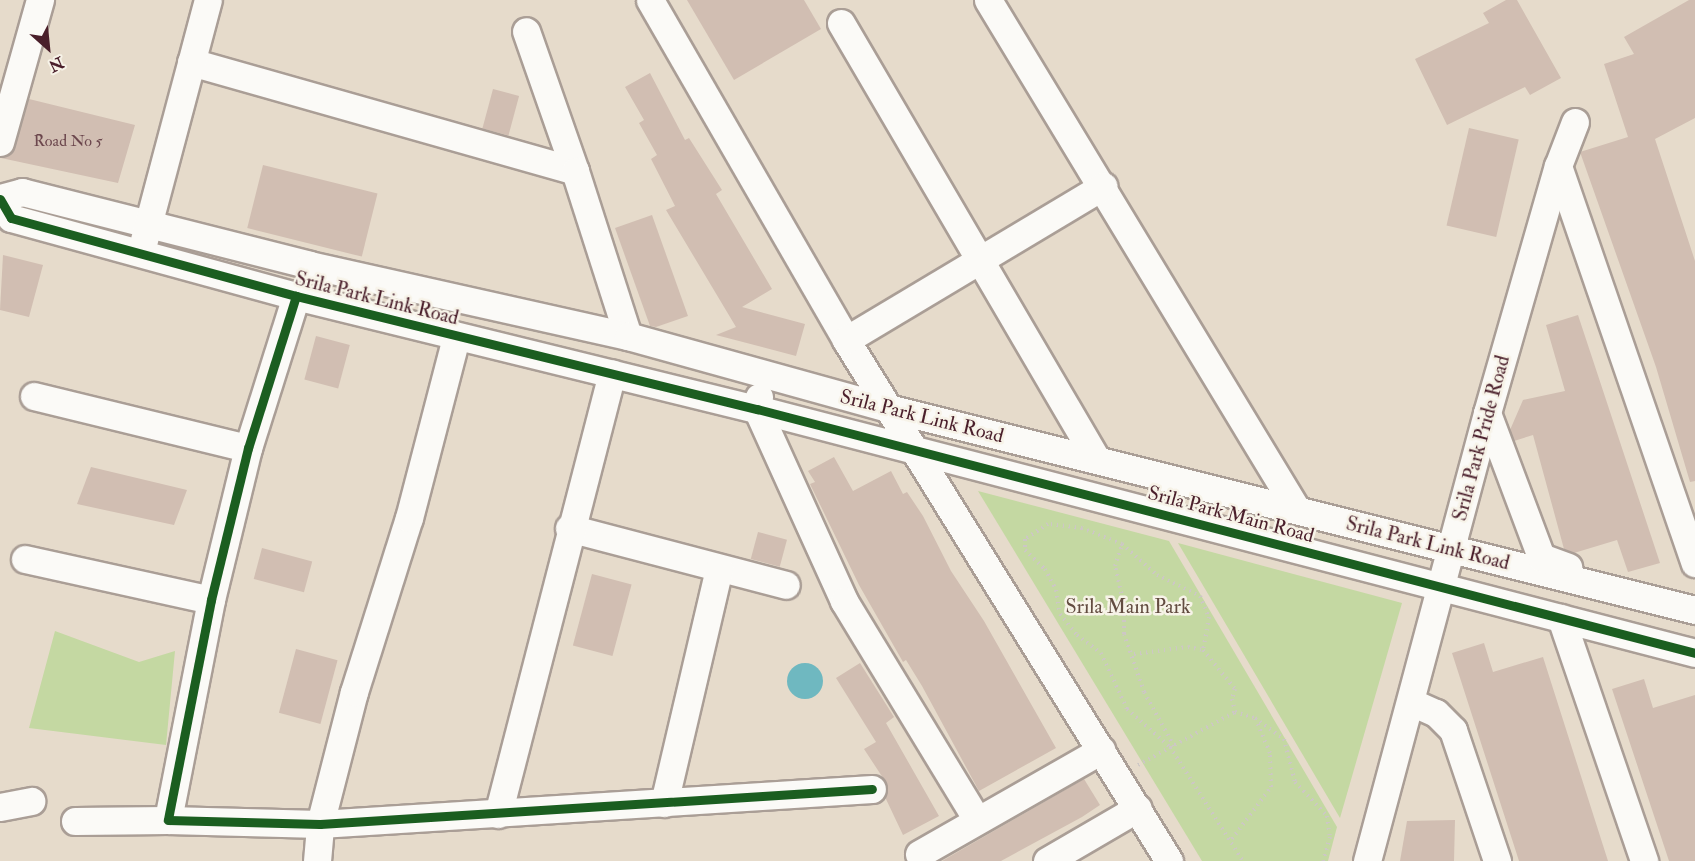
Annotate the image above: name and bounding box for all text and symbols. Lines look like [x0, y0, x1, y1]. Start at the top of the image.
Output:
north arrow [18, 18, 78, 78]
text: N [45, 52, 67, 76]
house number: Road No 5 [34, 131, 102, 151]
street label: Srila Park Link Road [293, 266, 461, 330]
street label: Srila Park Pride Road [1447, 353, 1515, 523]
street label: Srila Park Link Road [838, 384, 1006, 448]
street label: Srila Park Main Road [1145, 480, 1317, 548]
street label: Srila Park Link Road [1344, 511, 1512, 575]
park label: Srila Main Park [1065, 594, 1191, 618]

